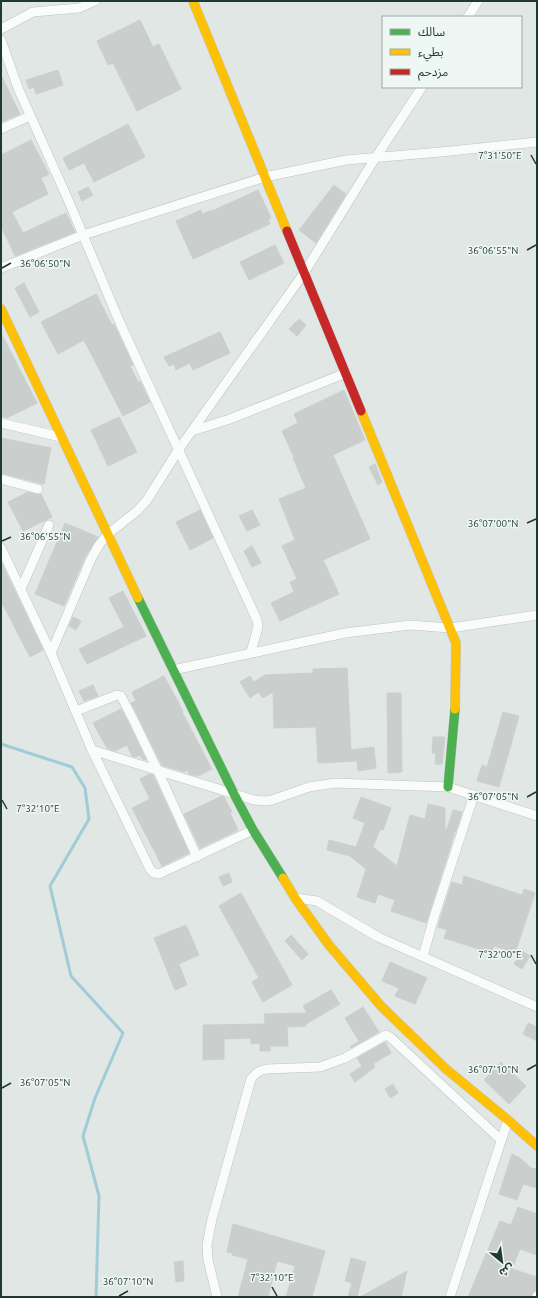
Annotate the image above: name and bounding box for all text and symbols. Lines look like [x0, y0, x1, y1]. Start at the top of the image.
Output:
legend [382, 16, 522, 88]
text: سالك [418, 25, 445, 38]
text: بطيء [418, 45, 444, 62]
text: مزدحم [418, 65, 448, 81]
text: 7°31'50"E [478, 150, 522, 161]
text: 36°06'55"N [468, 245, 518, 256]
text: 36°06'50"N [20, 258, 70, 269]
text: 36°07'00"N [468, 518, 518, 529]
text: 36°06'55"N [20, 531, 70, 542]
text: 36°07'05"N [468, 791, 518, 802]
text: 7°32'10"E [16, 803, 60, 814]
text: 7°32'00"E [478, 949, 522, 960]
text: 36°07'10"N [468, 1064, 518, 1075]
text: 36°07'05"N [20, 1077, 70, 1088]
north arrow [482, 1242, 522, 1282]
text: ش [497, 1261, 516, 1280]
text: 7°32'10"E [250, 1272, 294, 1283]
text: 36°07'10"N [103, 1276, 153, 1287]

